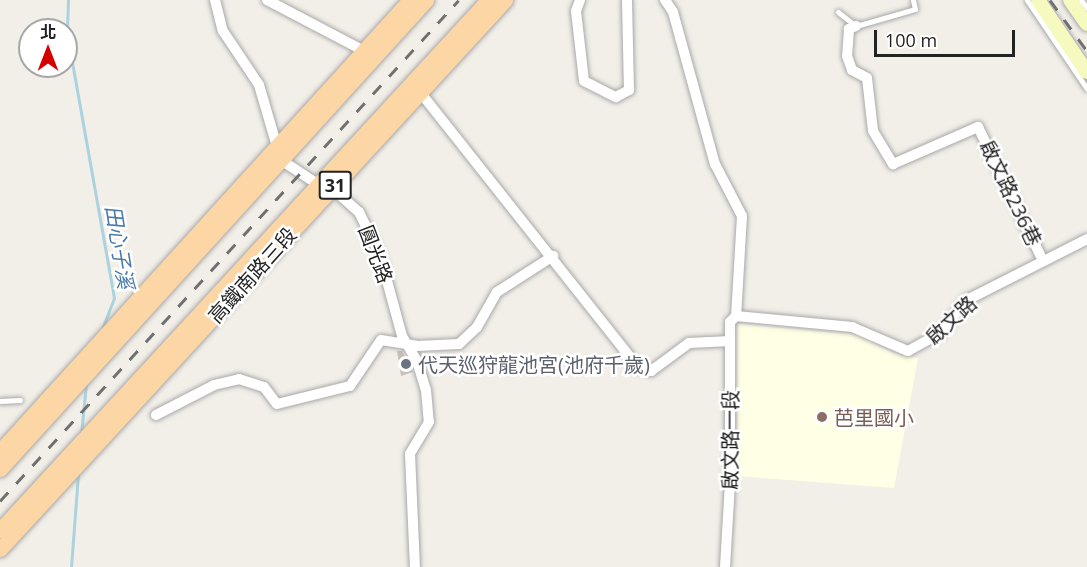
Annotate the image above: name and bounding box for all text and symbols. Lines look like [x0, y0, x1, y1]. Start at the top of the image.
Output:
north arrow [18, 18, 78, 78]
scale bar [877, 18, 1018, 56]
text: 北 [40, 21, 56, 43]
text: 100 m [885, 28, 937, 52]
street label: 啟文路236巷 [975, 136, 1047, 250]
road number: 31 [318, 170, 352, 200]
water label: 田心子溪 [101, 204, 139, 290]
street label: 高鐵南路三段 [203, 222, 301, 328]
street label: 圓光路 [354, 222, 398, 286]
street label: 啟文路 [921, 291, 981, 349]
place label: 代天巡狩龍池宮(池府千歲) [418, 352, 650, 376]
marker: 代天巡狩龍池宮(池府千歲) [399, 357, 413, 371]
street label: 啟文路一段 [718, 390, 742, 490]
place label: 芭里國小 [834, 405, 914, 429]
marker: 芭里國小 [815, 410, 829, 424]

